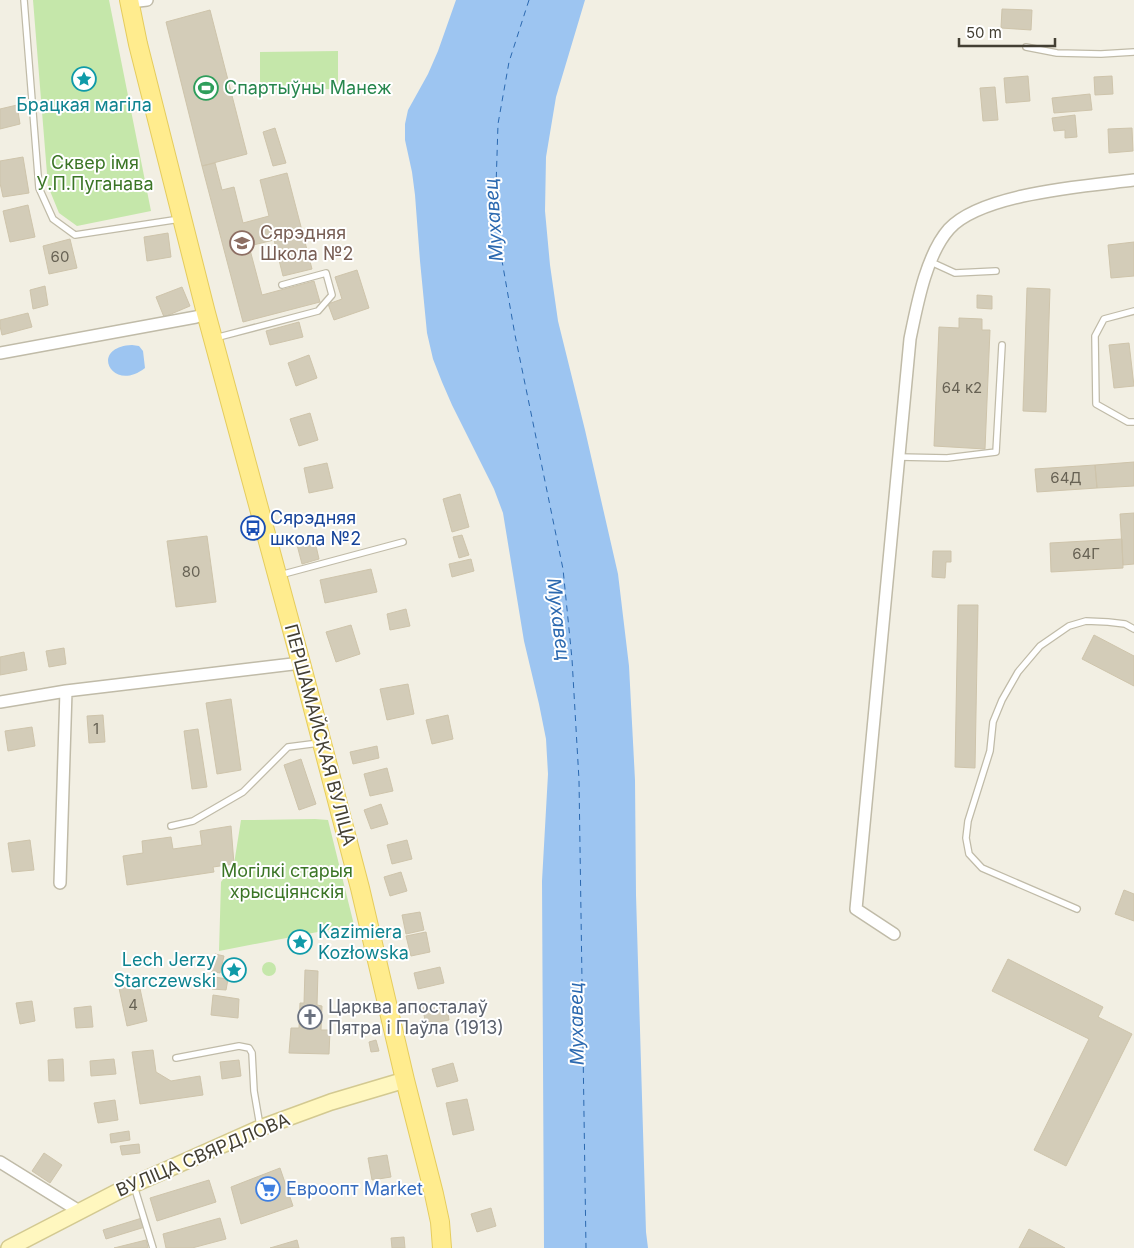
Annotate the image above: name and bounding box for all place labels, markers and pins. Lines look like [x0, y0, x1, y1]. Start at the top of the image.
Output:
place icon: Брацкая магіла [71, 66, 97, 92]
sports icon: Спартыўны Манеж [193, 75, 219, 101]
place label: Спартыўны Манеж [224, 77, 392, 98]
place label: Брацкая магіла [16, 94, 152, 115]
place label: Сярэдняя Школа №2 [260, 222, 354, 264]
school or university icon: Сярэдняя Школа №2 [229, 230, 255, 256]
place label: Сярэдняя школа №2 [270, 507, 361, 549]
bus stop icon: Сярэдняя школа №2 [240, 515, 266, 541]
place label: Kazimiera Kozłowska [318, 921, 409, 963]
place icon: Kazimiera Kozłowska [287, 929, 313, 955]
place label: Lech Jerzy Starczewski [114, 949, 216, 991]
place icon: Lech Jerzy Starczewski [221, 957, 247, 983]
place label: Царква апосталаў Пятра і Паўла (1913) [328, 996, 504, 1038]
church icon: Царква апосталаў Пятра і Паўла (1913) [297, 1004, 323, 1030]
supermarket icon: Евроопт Market [255, 1176, 281, 1202]
place label: Евроопт Market [286, 1178, 423, 1199]

